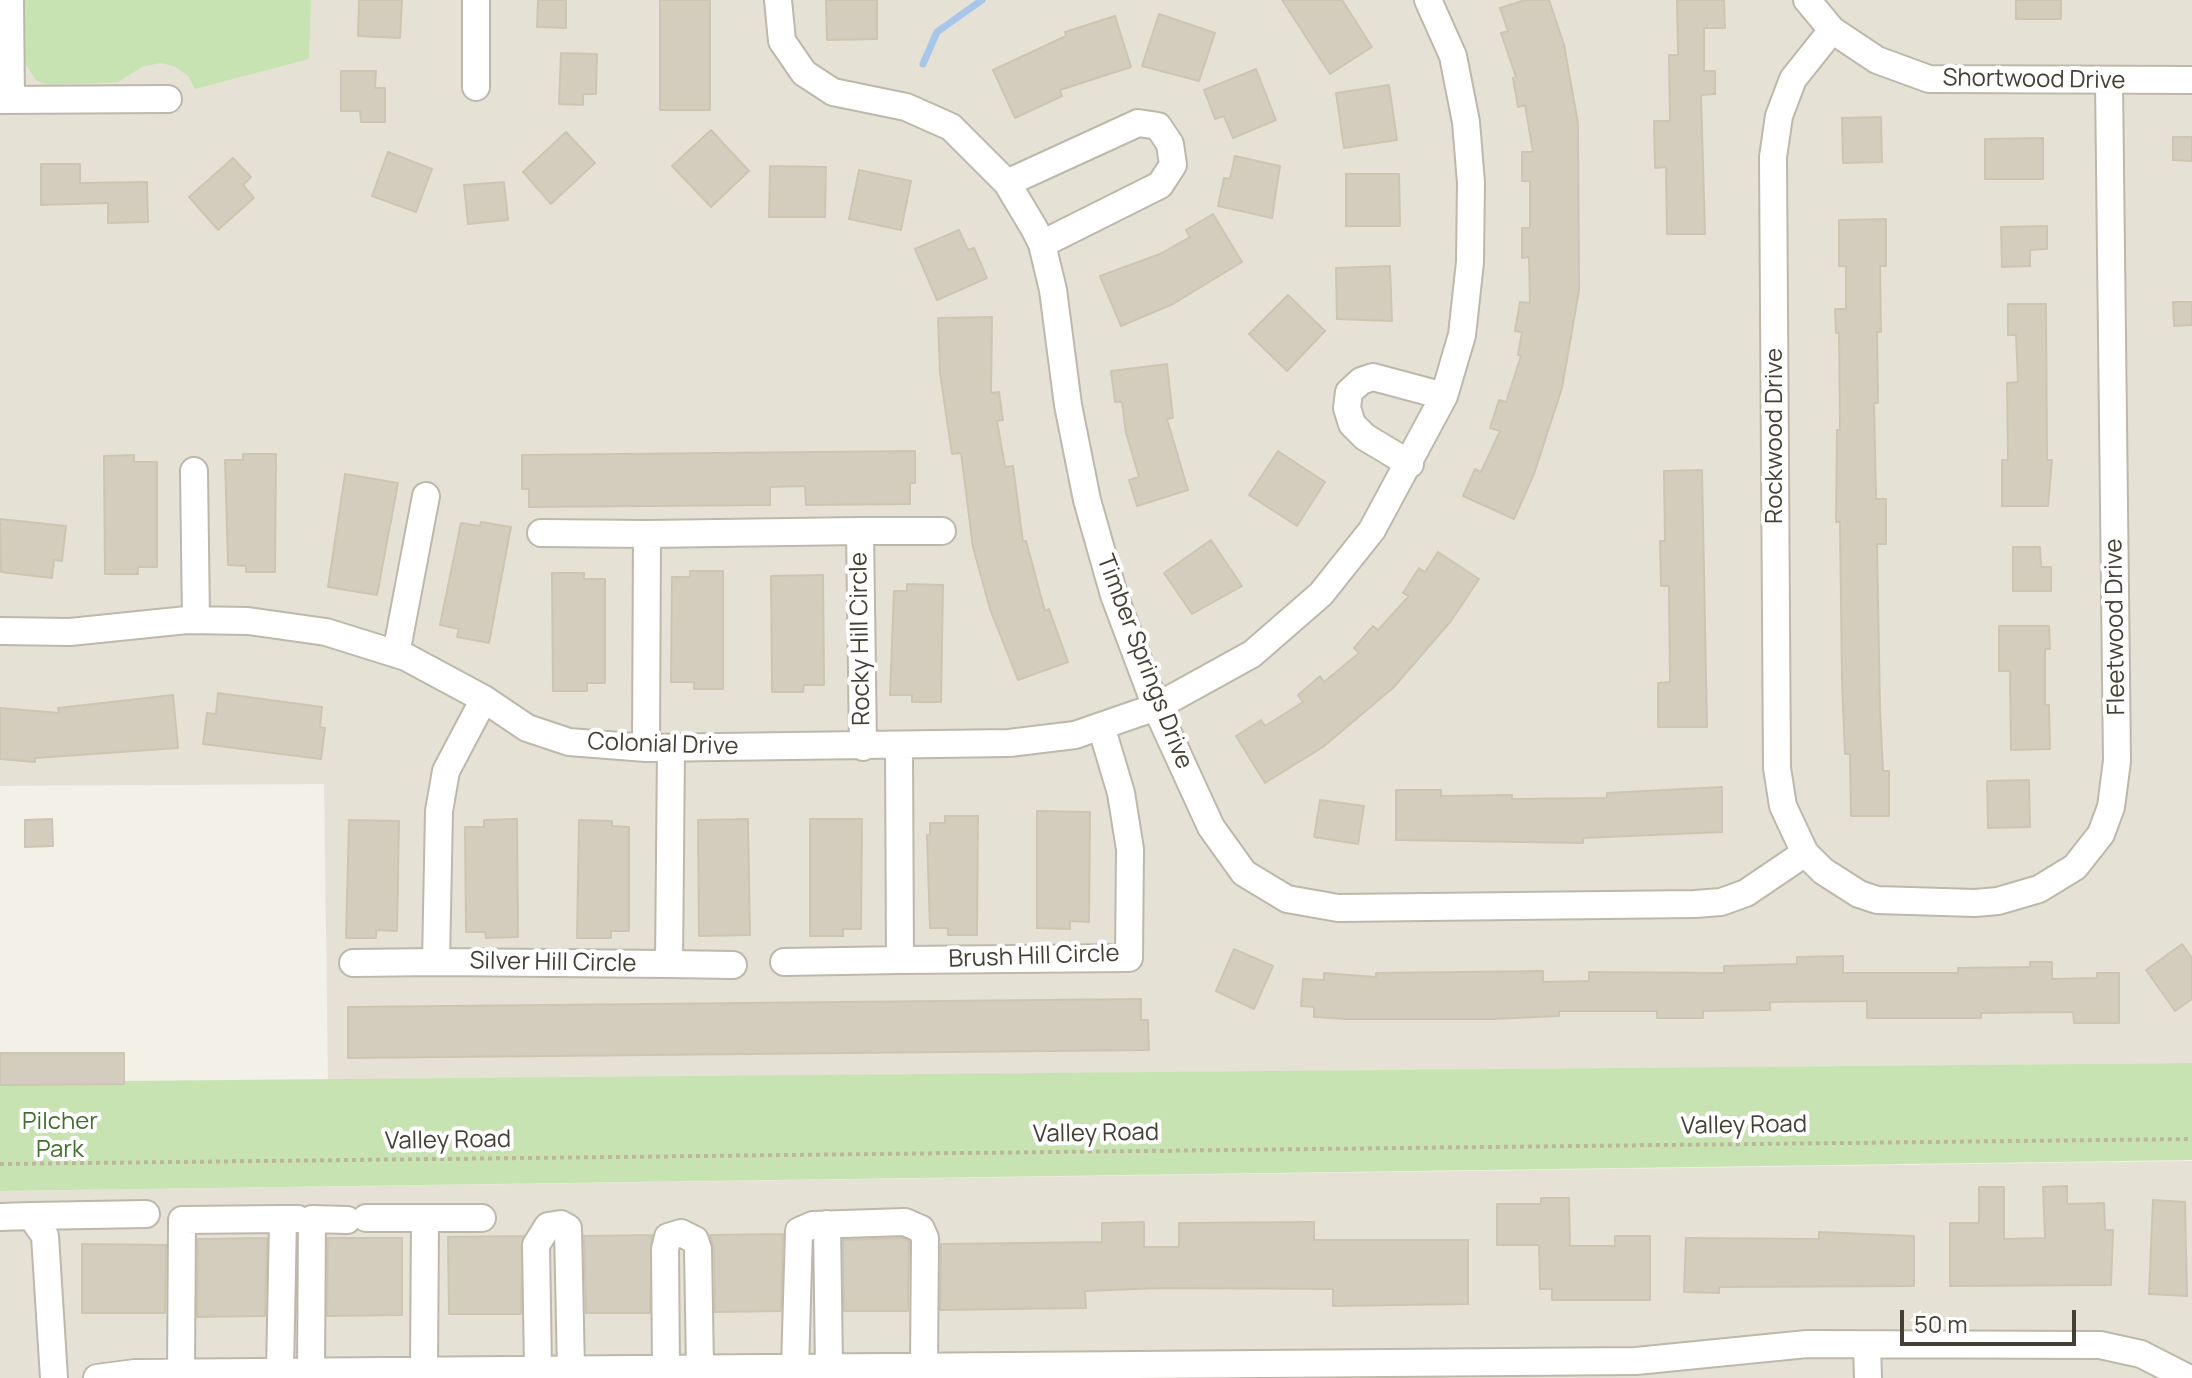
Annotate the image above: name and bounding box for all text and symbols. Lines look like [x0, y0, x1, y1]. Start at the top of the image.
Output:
street label: Shortwood Drive [1942, 64, 2126, 96]
street label: Rockwood Drive [1761, 348, 1789, 524]
street label: Fleetwood Drive [2100, 538, 2132, 716]
street label: Timber Springs Drive [1090, 551, 1198, 773]
street label: Rocky Hill Circle [845, 552, 877, 726]
street label: Colonial Drive [587, 728, 739, 762]
street label: Brush Hill Circle [948, 940, 1120, 974]
street label: Silver Hill Circle [469, 947, 637, 979]
park label: Pilcher Park [22, 1108, 98, 1164]
street label: Valley Road [1681, 1111, 1807, 1141]
street label: Valley Road [1033, 1119, 1159, 1149]
street label: Valley Road [385, 1126, 511, 1156]
scale bar [1904, 1294, 2080, 1344]
text: 50 m [1914, 1307, 1968, 1340]

